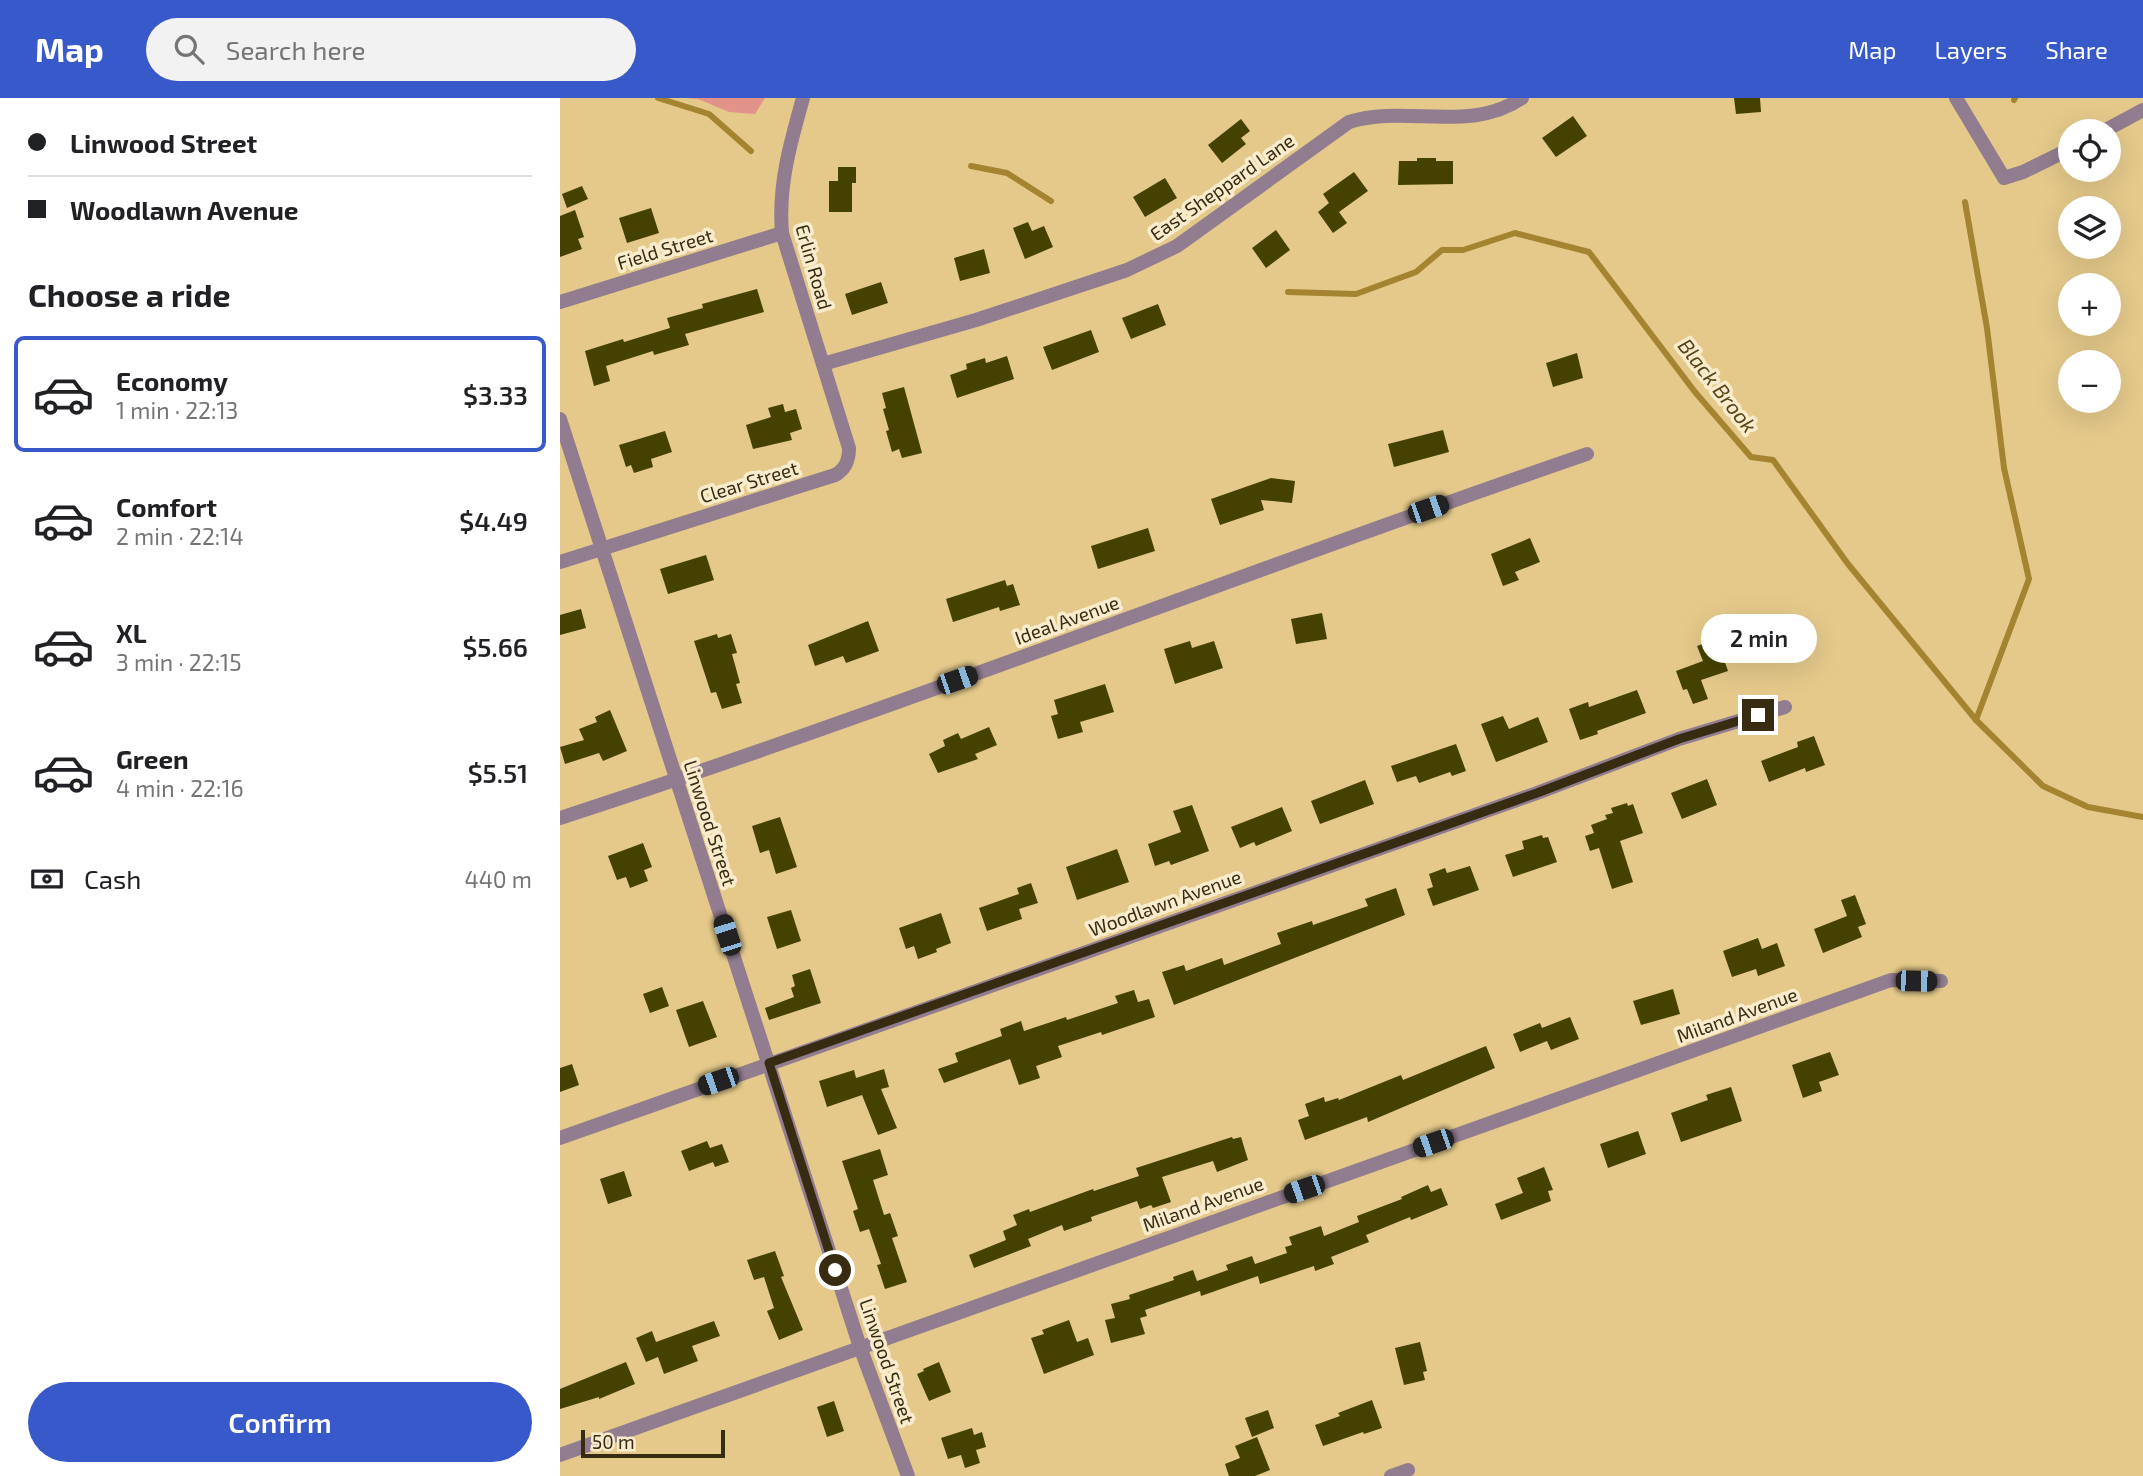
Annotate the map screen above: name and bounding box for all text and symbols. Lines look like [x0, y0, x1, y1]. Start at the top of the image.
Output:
search box [146, 18, 636, 81]
text: Map [35, 29, 104, 69]
icon: search [170, 30, 208, 68]
text: Search here [226, 34, 365, 65]
text: Map [1848, 35, 1896, 64]
text: Layers [1934, 35, 2007, 64]
text: Share [2045, 35, 2108, 64]
map controls [2058, 119, 2121, 413]
button: locate [2058, 119, 2121, 182]
text: Linwood Street [70, 127, 257, 158]
street label: East Sheppard Lane [1145, 128, 1298, 245]
text: Woodlawn Avenue [70, 194, 299, 225]
button: layers [2058, 196, 2121, 259]
street label: Erlin Road [791, 222, 838, 312]
street label: Field Street [614, 223, 715, 274]
button: + [2058, 273, 2121, 336]
text: Choose a ride [28, 275, 231, 313]
water label: Black Brook [1674, 333, 1763, 437]
button: − [2058, 350, 2121, 413]
icon: car [32, 363, 95, 426]
text: Economy [116, 365, 228, 396]
text: $3.33 [463, 379, 528, 410]
text: 1 min · 22:13 [116, 396, 238, 424]
street label: Clear Street [697, 456, 801, 507]
icon: car [32, 489, 95, 552]
text: Comfort [116, 491, 217, 522]
car [1405, 492, 1452, 526]
text: $4.49 [459, 505, 528, 536]
text: 2 min · 22:14 [116, 522, 244, 550]
street label: Ideal Avenue [1012, 590, 1122, 649]
callout: 2 min [1700, 614, 1816, 662]
icon: car [32, 615, 95, 678]
text: XL [116, 617, 147, 648]
text: 2 min [1730, 624, 1788, 652]
text: $5.66 [462, 631, 528, 662]
text: 3 min · 22:15 [116, 648, 242, 676]
car [934, 663, 981, 697]
route end [1742, 699, 1774, 731]
icon: car [32, 741, 95, 804]
text: Green [116, 743, 189, 774]
text: $5.51 [468, 757, 528, 788]
street label: Linwood Street [679, 757, 742, 889]
text: 4 min · 22:16 [116, 774, 244, 802]
icon: cash [28, 860, 66, 898]
text: Cash [84, 863, 141, 894]
street label: Woodlawn Avenue [1086, 864, 1244, 941]
text: 440 m [465, 865, 532, 893]
car [711, 912, 744, 958]
car [1895, 970, 1938, 992]
street label: Miland Avenue [1673, 982, 1800, 1047]
car [695, 1064, 742, 1098]
car [1410, 1126, 1457, 1160]
street label: Miland Avenue [1139, 1171, 1266, 1236]
car [1281, 1172, 1328, 1206]
route start [819, 1254, 851, 1286]
street label: Linwood Street [855, 1295, 920, 1426]
button: Confirm [28, 1382, 532, 1462]
scale bar [581, 1427, 724, 1459]
text: 50 m [592, 1430, 635, 1453]

